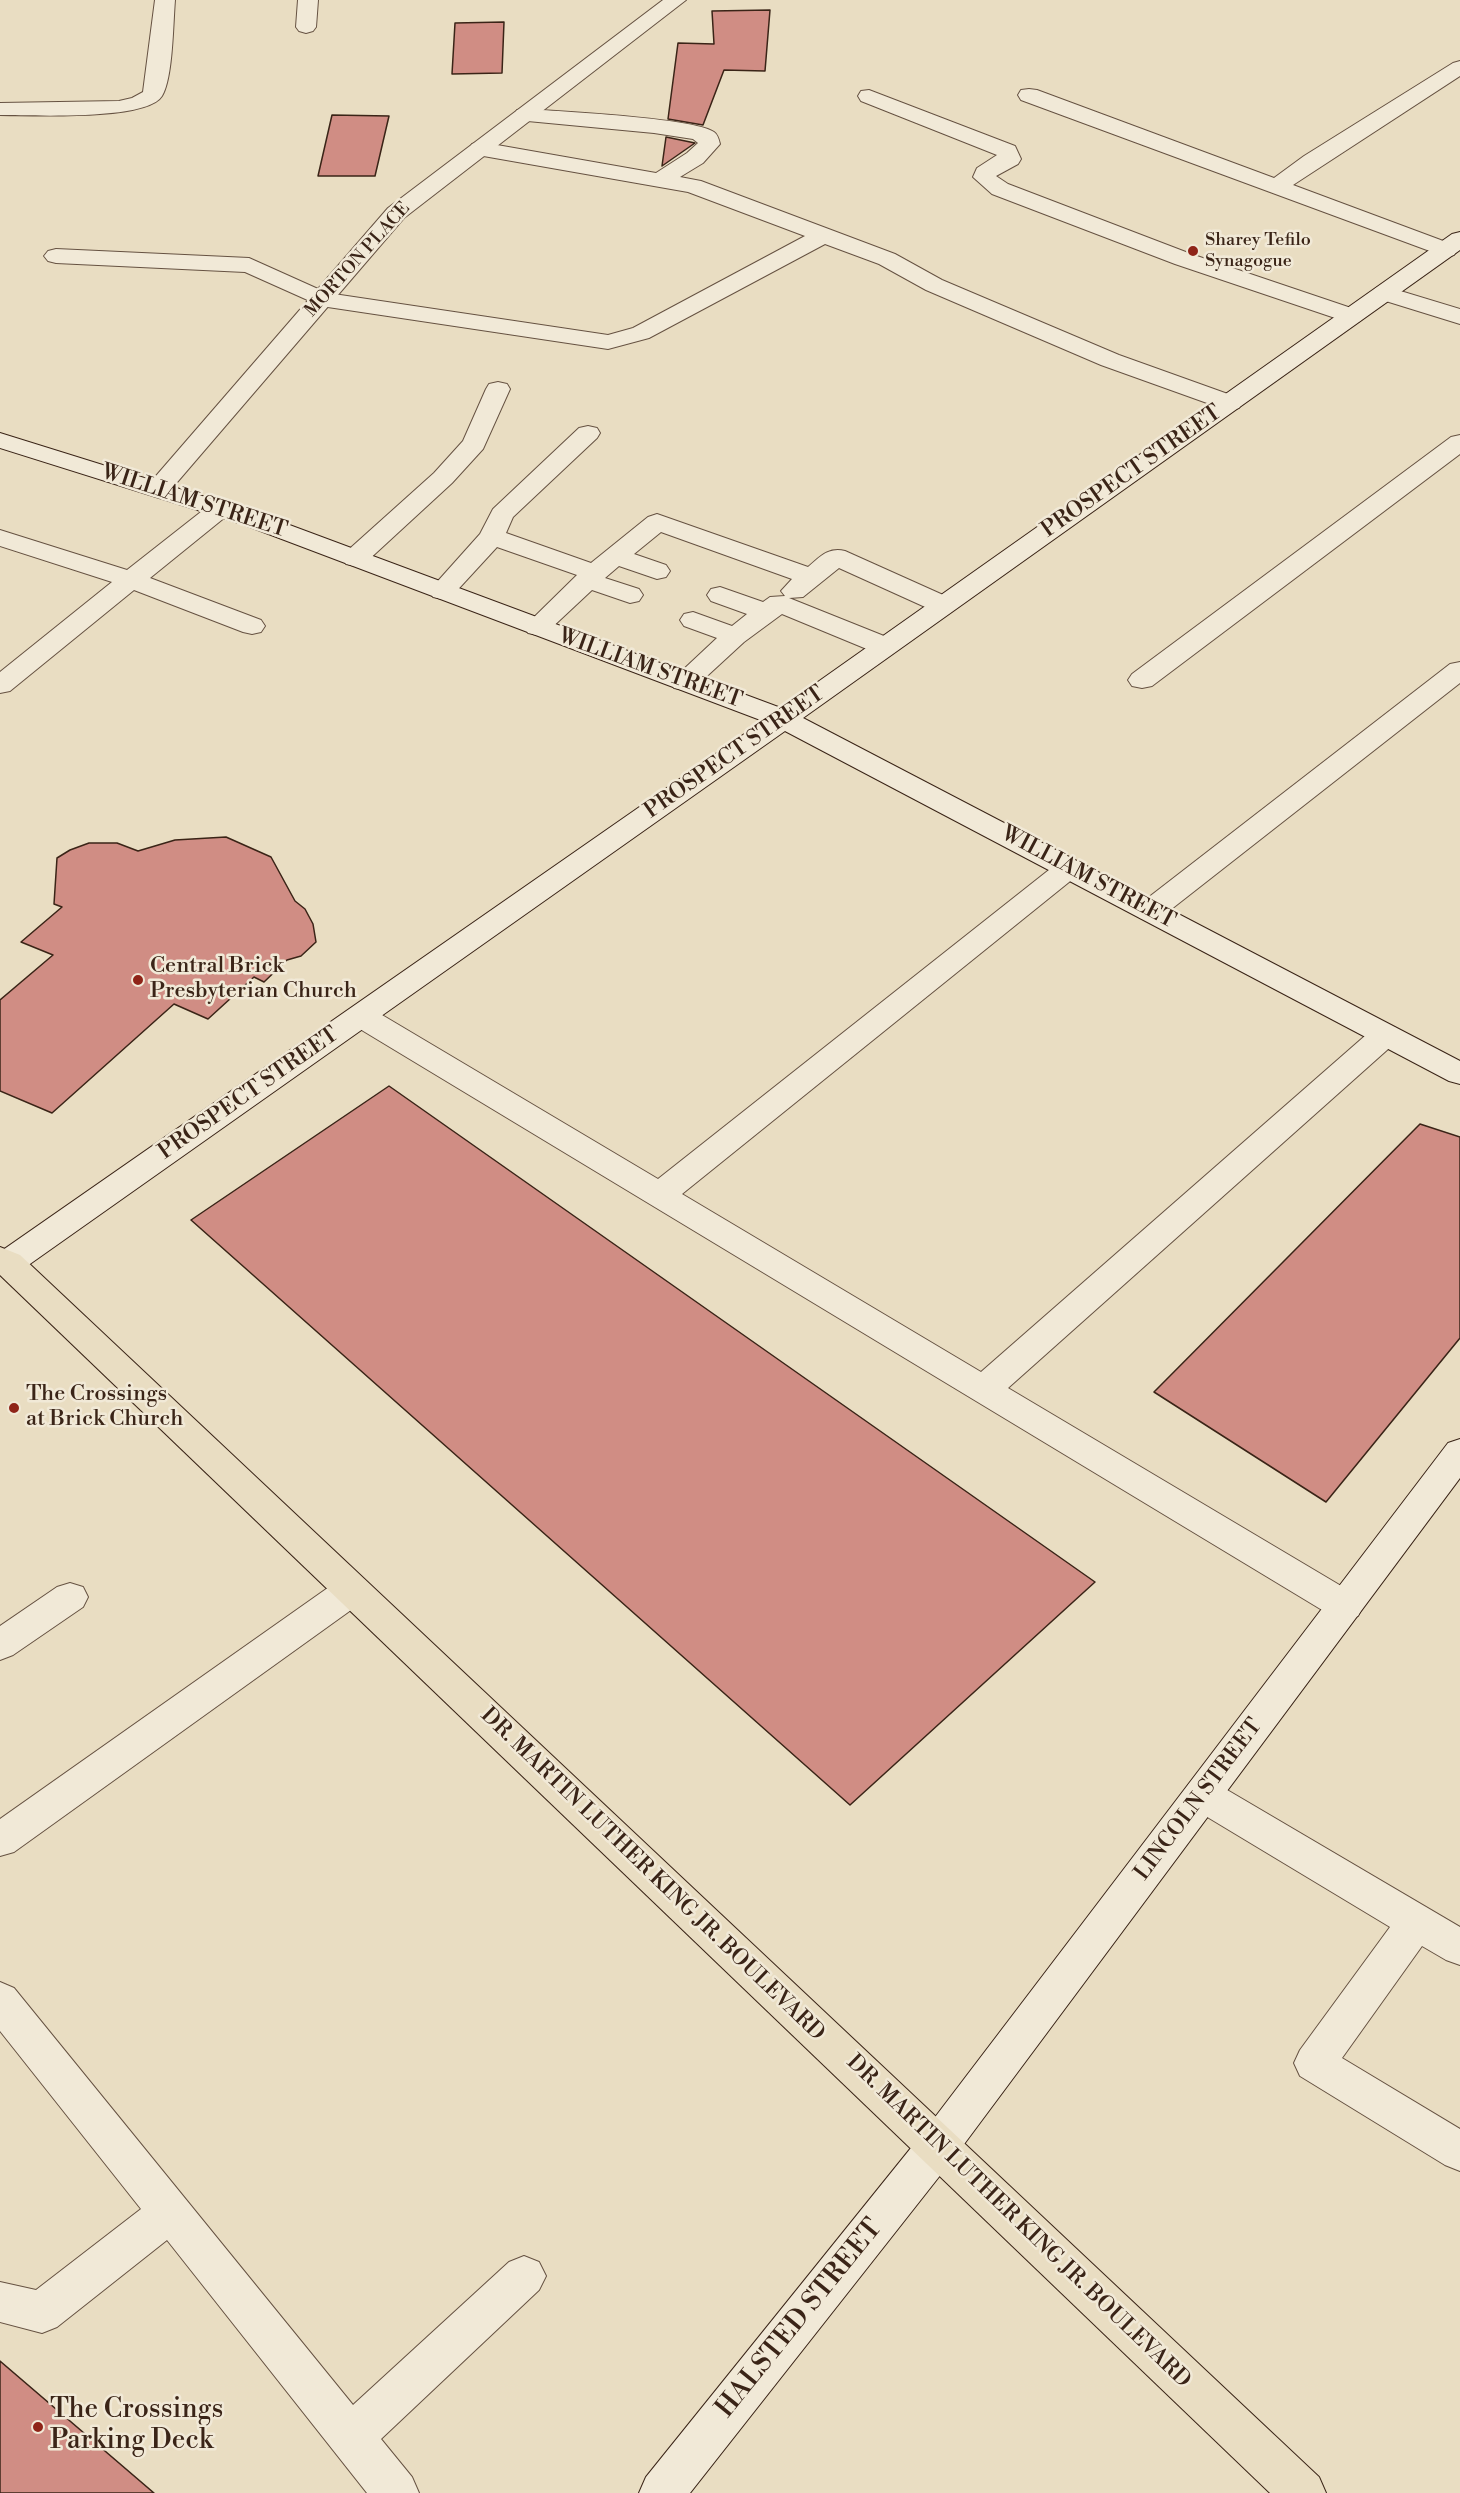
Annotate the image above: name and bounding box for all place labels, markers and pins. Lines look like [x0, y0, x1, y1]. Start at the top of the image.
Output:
place label: Sharey Tefilo Synagogue [1205, 230, 1311, 272]
marker: Sharey Tefilo Synagogue [1186, 244, 1200, 258]
place label: Central Brick Presbyterian Church [150, 954, 357, 1005]
marker: Central Brick Presbyterian Church [131, 973, 145, 987]
place label: The Crossings at Brick Church [26, 1382, 183, 1434]
marker: The Crossings at Brick Church [7, 1401, 21, 1415]
place label: The Crossings Parking Deck [50, 2395, 223, 2458]
marker: The Crossings Parking Deck [31, 2420, 45, 2434]

